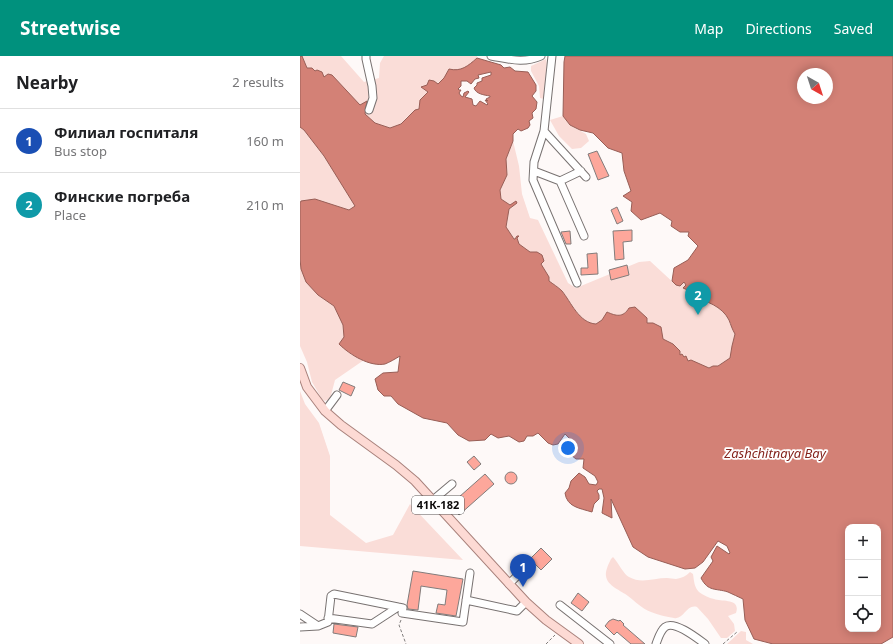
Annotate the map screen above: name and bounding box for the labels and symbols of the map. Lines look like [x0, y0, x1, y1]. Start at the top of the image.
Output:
north arrow [797, 68, 833, 104]
pin: 2 [685, 282, 711, 315]
your location [558, 438, 578, 458]
water label: Zashchitnaya Bay [723, 444, 827, 462]
road number: 41К-182 [412, 496, 464, 514]
pin: 1 [510, 554, 536, 587]

